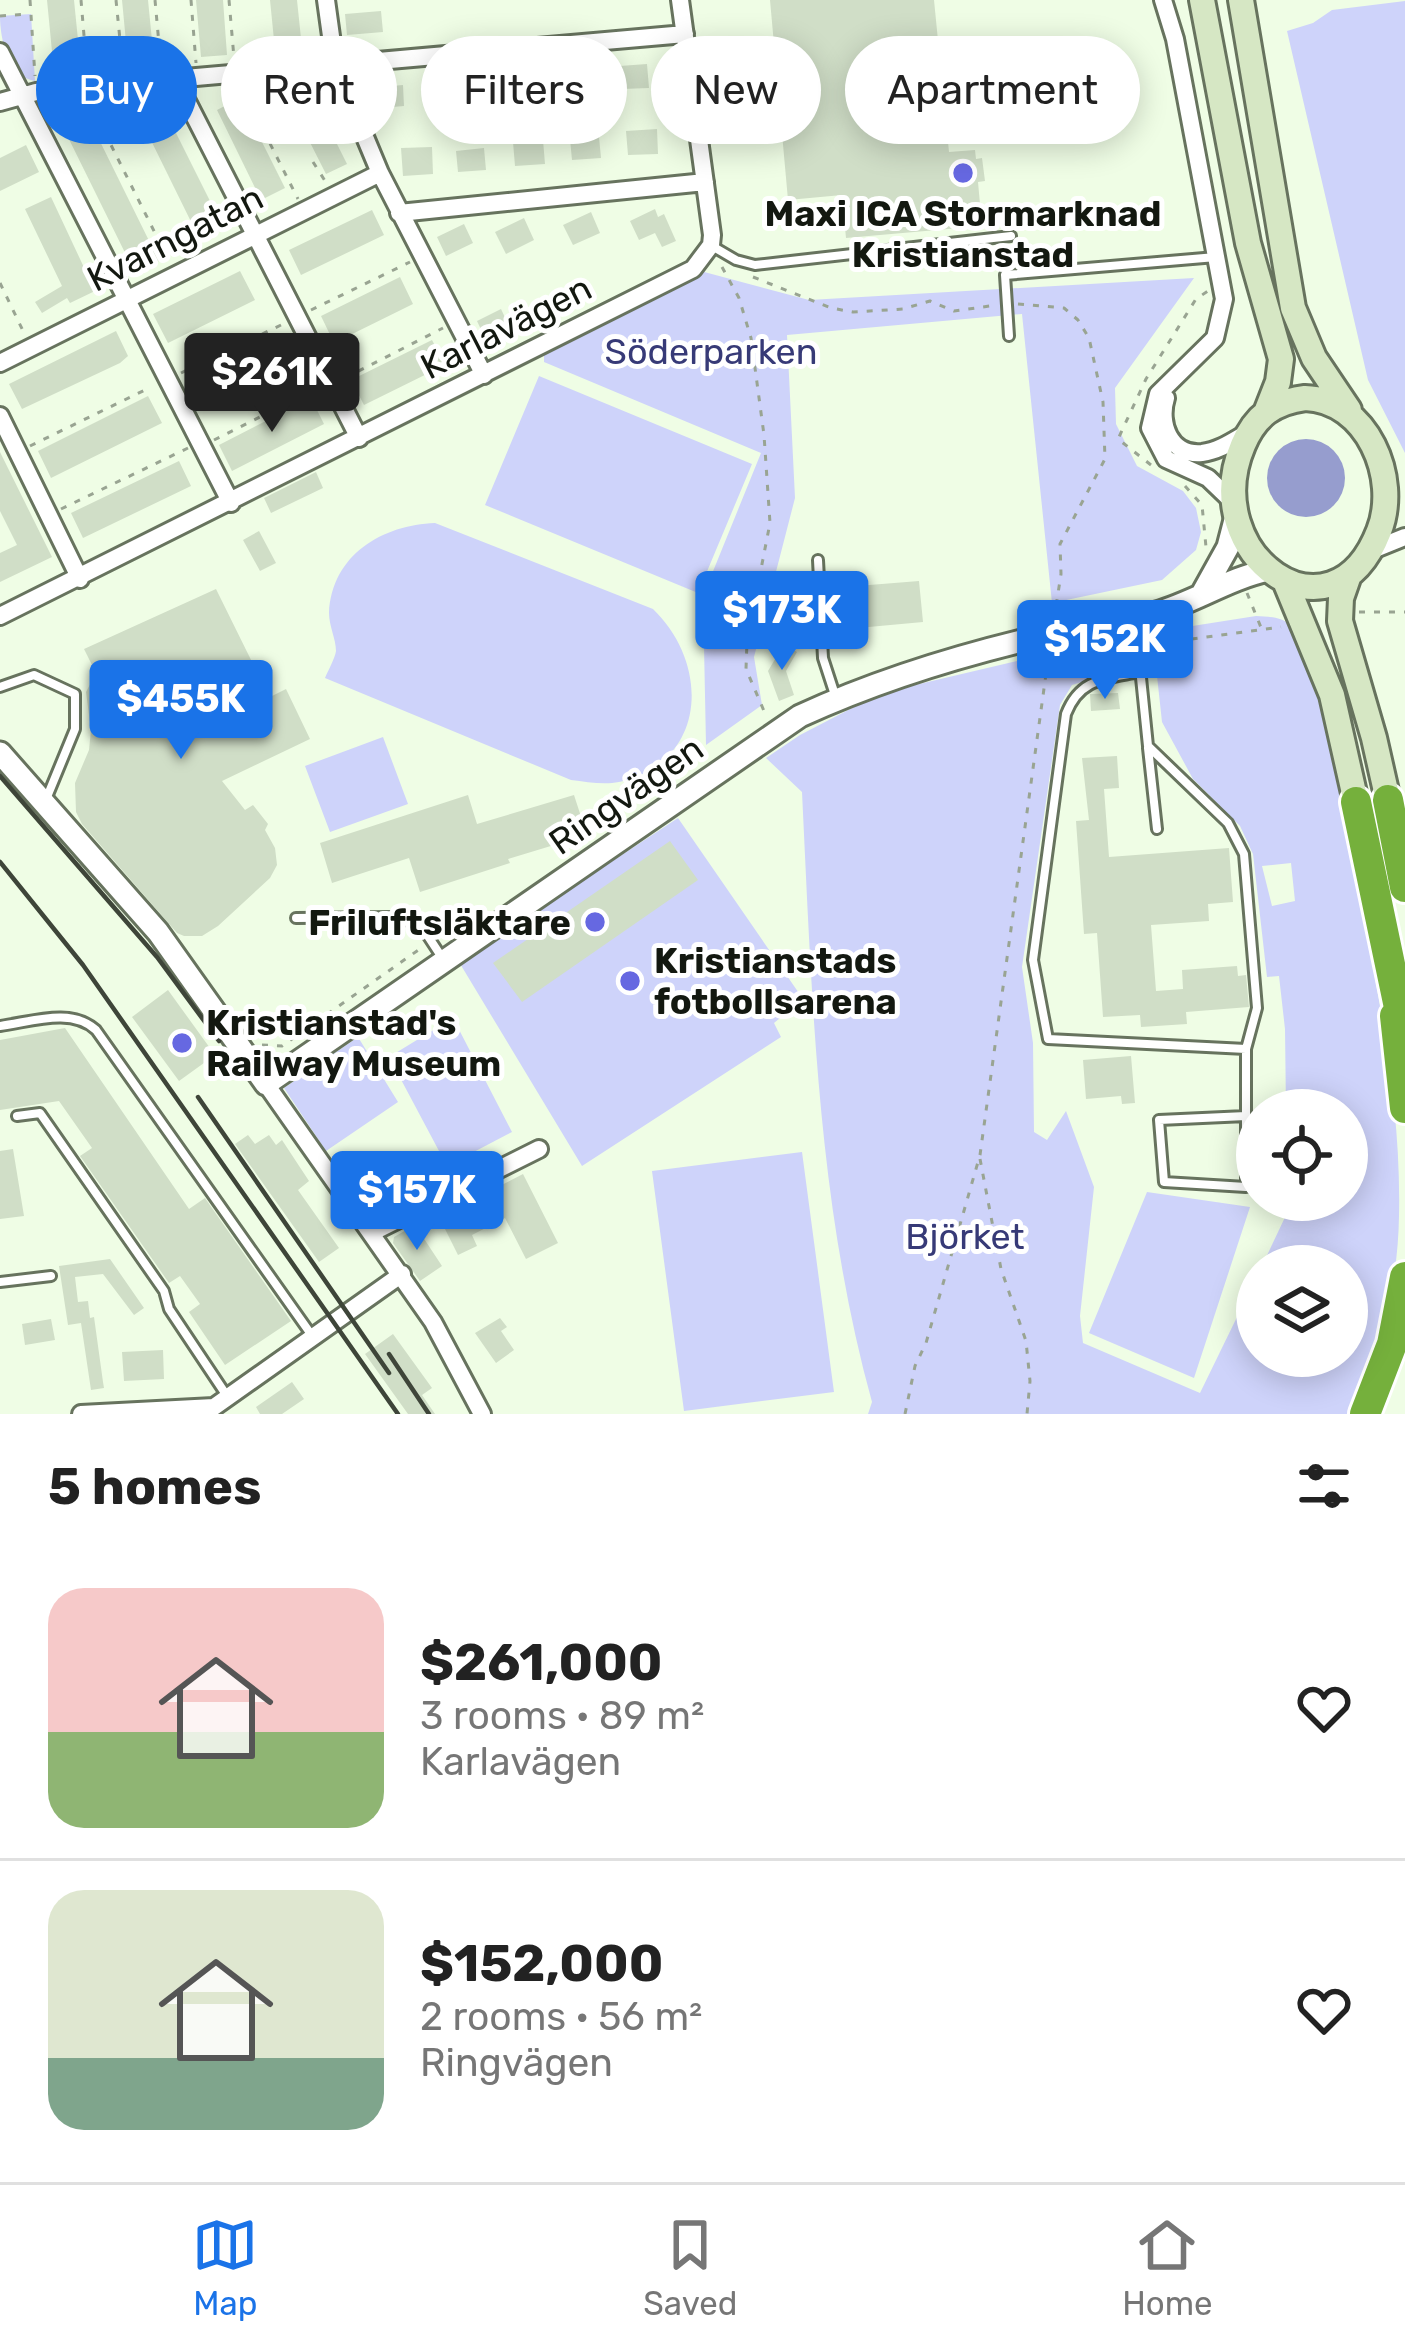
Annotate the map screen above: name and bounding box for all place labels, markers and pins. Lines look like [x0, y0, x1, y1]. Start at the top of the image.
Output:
marker: Maxi ICA Stormarknad Kristianstad [950, 160, 976, 186]
place label: Maxi ICA Stormarknad Kristianstad [764, 192, 1162, 276]
pin: $261K [188, 333, 356, 435]
pin: $173K [698, 571, 866, 673]
pin: $152K [1021, 600, 1189, 702]
pin: $455K [97, 660, 265, 762]
place label: Friluftsläktare [308, 901, 571, 944]
marker: Friluftsläktare [582, 909, 608, 935]
place label: Kristianstads fotbollsarena [654, 939, 897, 1023]
marker: Kristianstads fotbollsarena [617, 968, 643, 994]
place label: Kristianstad's Railway Museum [206, 1001, 501, 1085]
marker: Kristianstad's Railway Museum [169, 1030, 195, 1056]
pin: $157K [333, 1151, 501, 1253]

